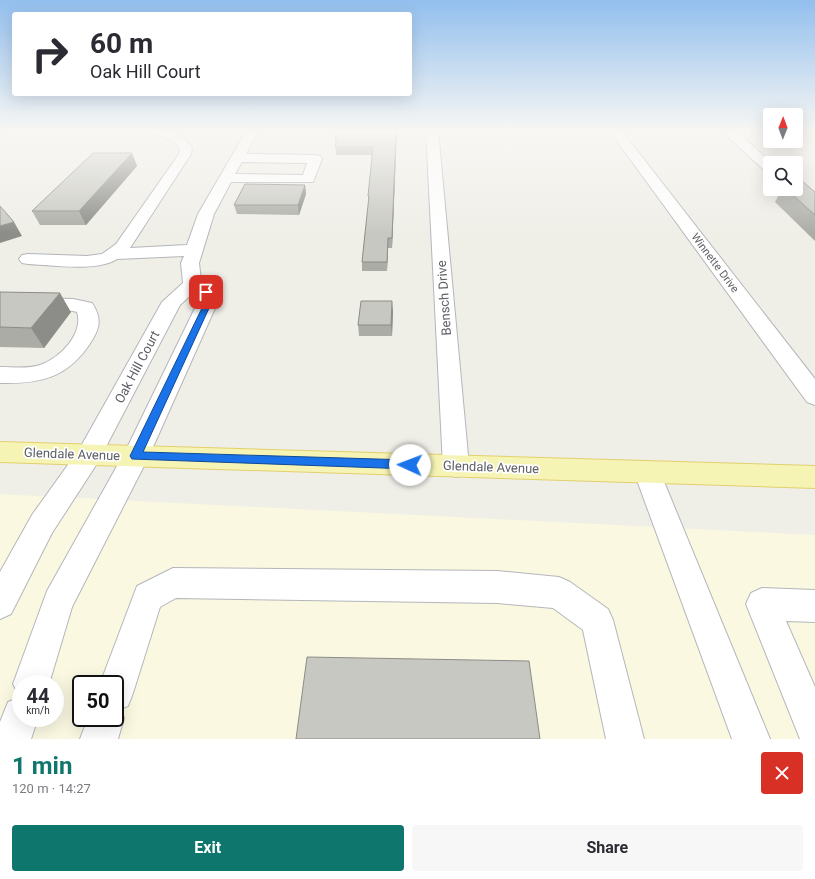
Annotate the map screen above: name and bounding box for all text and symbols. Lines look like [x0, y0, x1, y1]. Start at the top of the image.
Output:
text: 60 m [90, 27, 153, 60]
icon: right [24, 28, 76, 80]
text: Oak Hill Court [90, 61, 201, 82]
north arrow [763, 108, 803, 148]
map controls [763, 108, 803, 196]
button: search [763, 156, 803, 196]
street label: Winnette Drive [688, 231, 742, 295]
street label: Bensch Drive [434, 260, 454, 336]
pin [189, 275, 223, 309]
icon: arrive [195, 281, 217, 303]
street label: Oak Hill Court [112, 328, 162, 406]
position arrow [389, 444, 431, 486]
street label: Glendale Avenue [24, 445, 120, 463]
street label: Glendale Avenue [443, 458, 539, 476]
speed limit sign: 50 [72, 675, 124, 727]
text: 44 [27, 684, 49, 708]
text: km/h [26, 705, 50, 716]
text: 1 min [12, 752, 72, 780]
button: close [761, 752, 803, 794]
text: 120 m · 14:27 [12, 781, 91, 796]
button: Exit [12, 825, 404, 871]
button: Share [412, 825, 803, 871]

